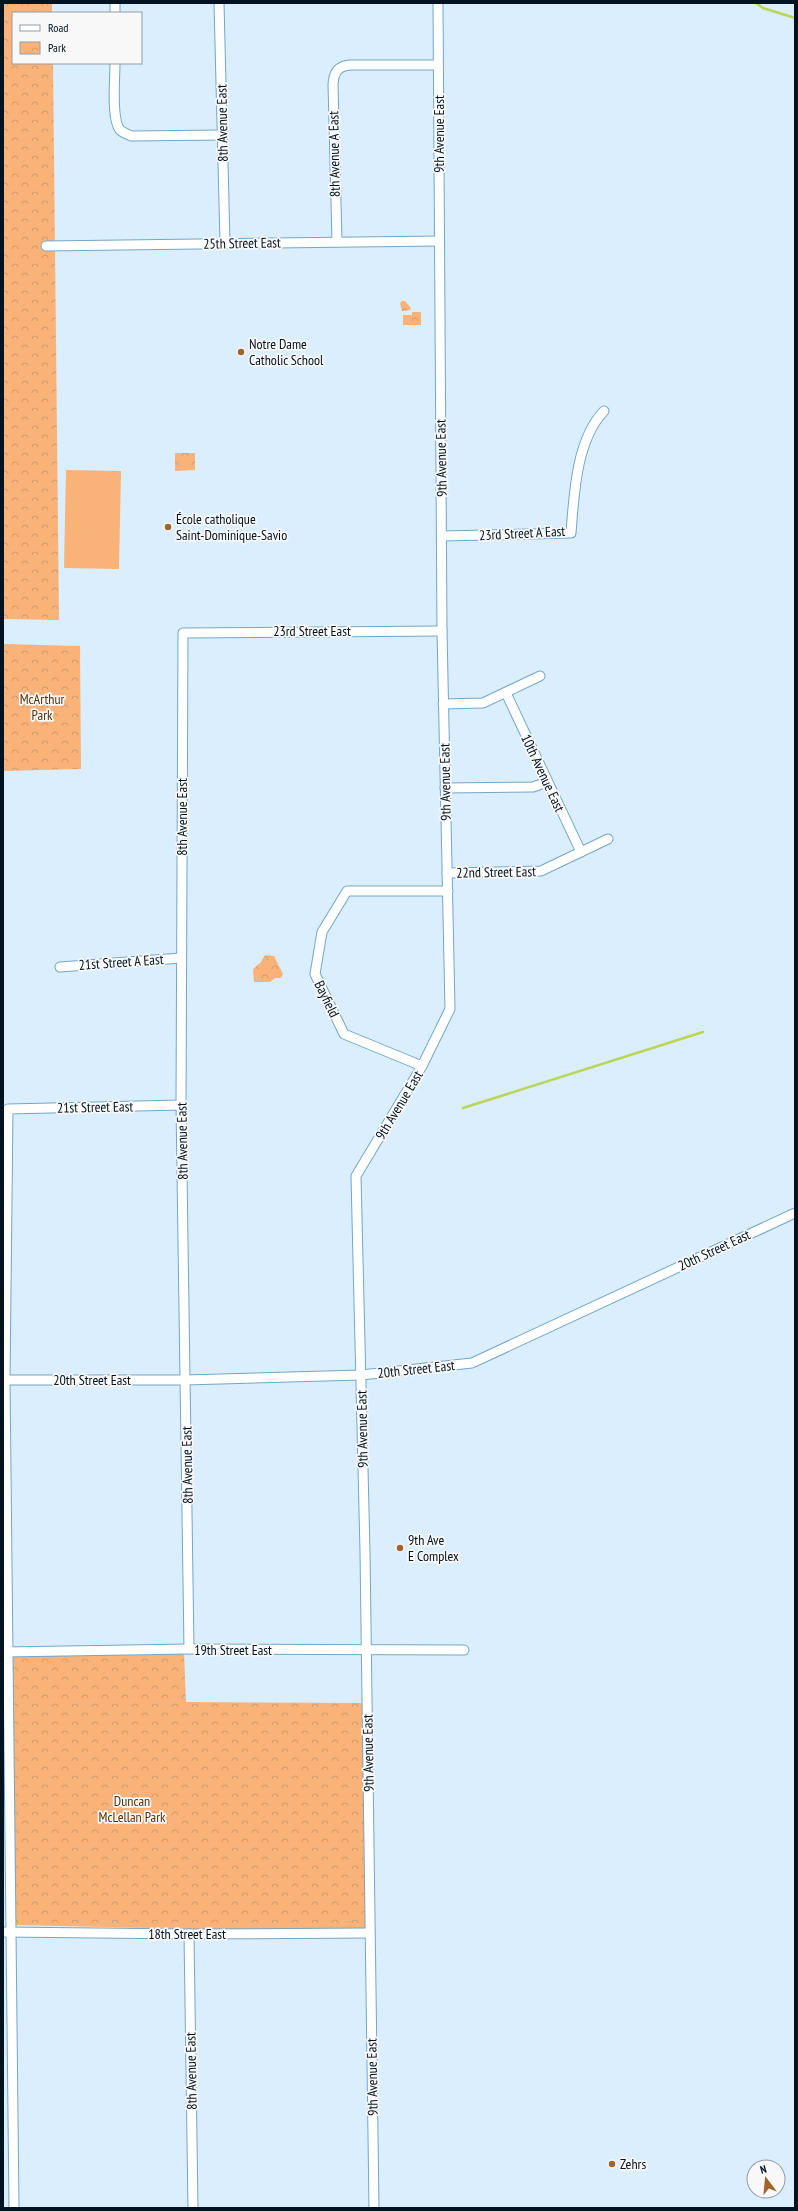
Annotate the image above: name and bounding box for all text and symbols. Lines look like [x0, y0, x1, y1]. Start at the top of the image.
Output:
legend [12, 12, 142, 64]
text: Road [48, 20, 68, 35]
text: Park [48, 40, 66, 55]
street label: 8th Avenue East [212, 84, 232, 162]
street label: 9th Avenue East [430, 95, 448, 173]
street label: 8th Avenue A East [324, 111, 344, 197]
street label: 25th Street East [203, 233, 281, 253]
place label: Notre Dame Catholic School [249, 335, 324, 369]
marker: Notre Dame Catholic School [236, 347, 246, 357]
street label: 9th Avenue East [431, 419, 451, 497]
place label: École catholique Saint-Dominique-Savio [176, 510, 287, 544]
marker: École catholique Saint-Dominique-Savio [163, 522, 173, 532]
street label: 23rd Street A East [478, 522, 566, 544]
street label: 23rd Street East [273, 622, 351, 640]
park label: McArthur Park [20, 690, 64, 724]
street label: 10th Avenue East [517, 731, 569, 815]
street label: 9th Avenue East [435, 743, 455, 821]
street label: 8th Avenue East [173, 778, 191, 856]
street label: 22nd Street East [456, 862, 536, 882]
street label: 21st Street A East [78, 950, 164, 974]
street label: Bayfield [310, 978, 344, 1020]
street label: 9th Avenue East [371, 1067, 427, 1143]
street label: 21st Street East [57, 1097, 133, 1117]
street label: 8th Avenue East [172, 1102, 192, 1180]
street label: 20th Street East [675, 1225, 753, 1275]
street label: 20th Street East [376, 1356, 456, 1382]
street label: 20th Street East [53, 1371, 131, 1389]
street label: 9th Avenue East [352, 1390, 372, 1468]
street label: 8th Avenue East [177, 1426, 197, 1504]
place label: 9th Ave E Complex [408, 1531, 459, 1565]
marker: 9th Ave E Complex [395, 1543, 405, 1553]
street label: 19th Street East [194, 1641, 272, 1659]
street label: 9th Avenue East [358, 1714, 378, 1792]
park label: Duncan McLellan Park [99, 1792, 166, 1826]
street label: 18th Street East [148, 1925, 226, 1943]
street label: 8th Avenue East [181, 2032, 201, 2110]
street label: 9th Avenue East [362, 2038, 382, 2116]
place label: Zehrs [620, 2155, 646, 2173]
marker: Zehrs [607, 2159, 617, 2169]
north arrow [746, 2159, 786, 2199]
text: N [758, 2162, 768, 2177]

